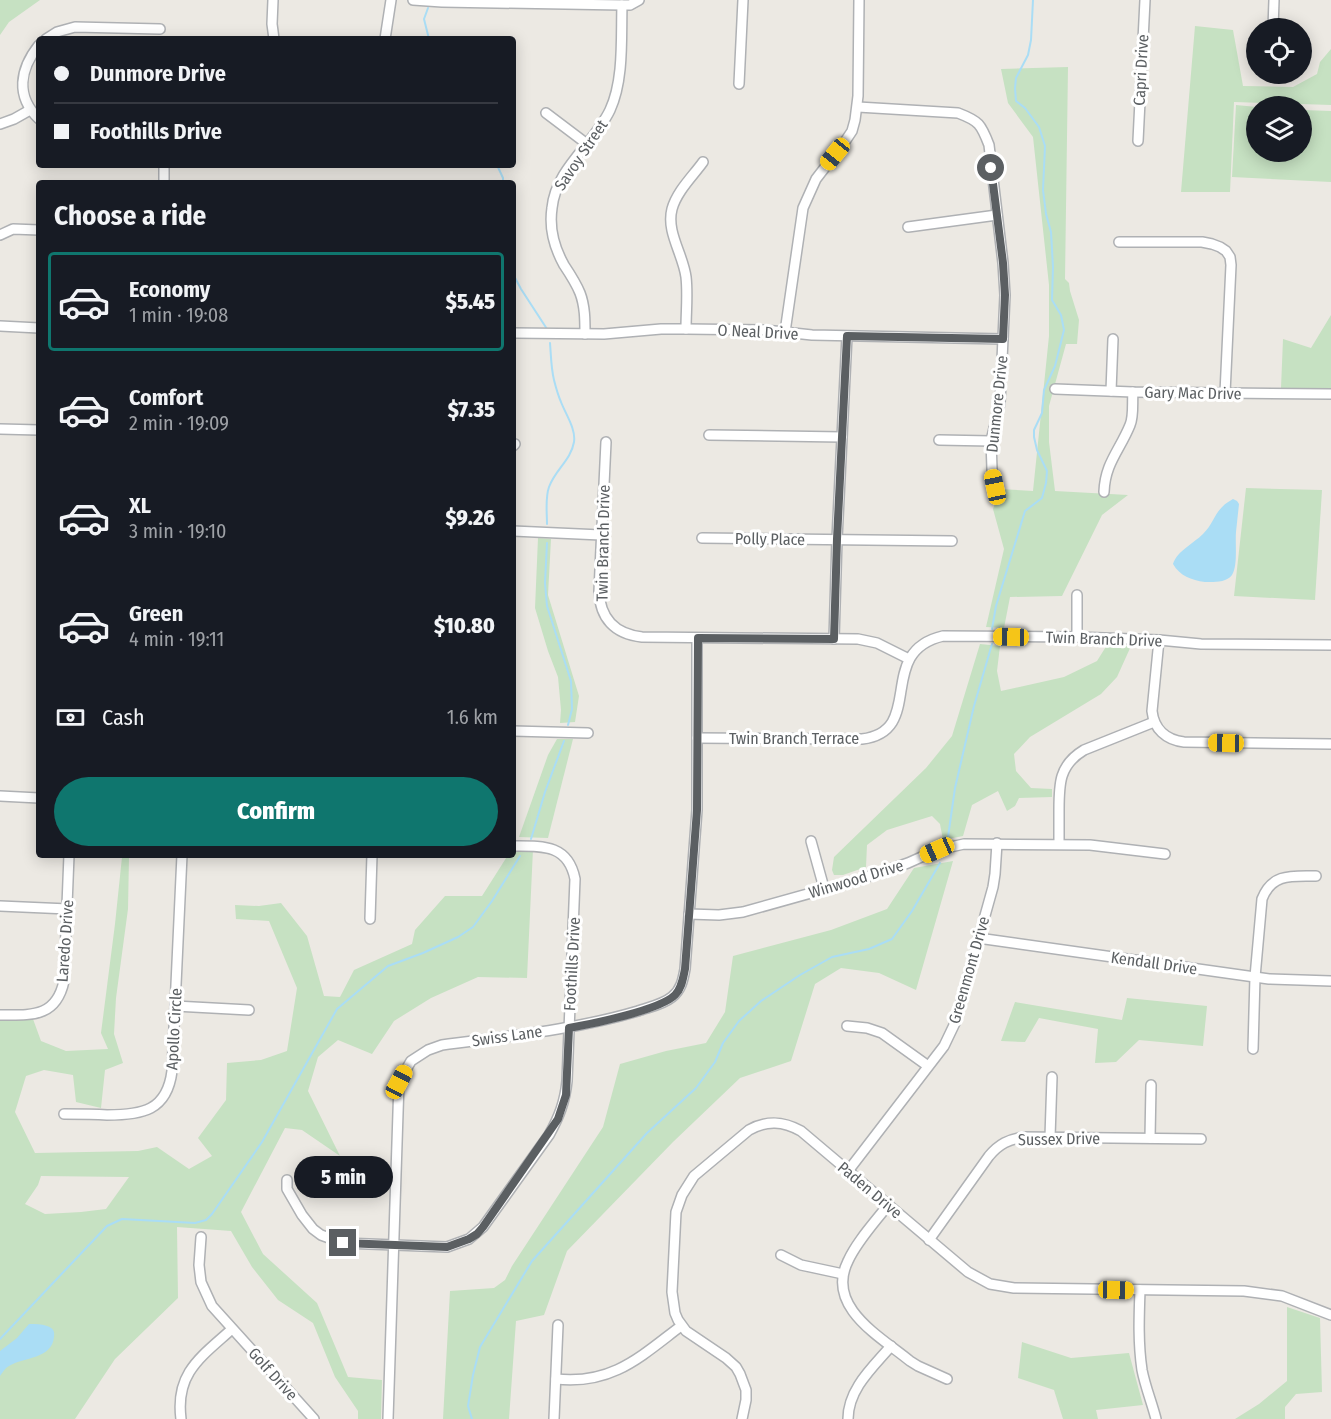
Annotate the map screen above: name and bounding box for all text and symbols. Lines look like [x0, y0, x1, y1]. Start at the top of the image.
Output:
map controls [1246, 18, 1312, 162]
button: locate [1246, 18, 1312, 84]
street label: Capri Drive [1130, 34, 1152, 106]
text: Dunmore Drive [90, 60, 226, 87]
button: layers [1246, 96, 1312, 162]
street label: Savoy Street [550, 115, 612, 194]
text: Foothills Drive [90, 118, 222, 145]
car [817, 134, 853, 174]
route start [977, 154, 1004, 181]
text: Choose a ride [54, 200, 206, 232]
icon: car [57, 275, 111, 329]
text: Economy [129, 276, 210, 303]
text: $5.45 [446, 288, 495, 315]
text: 1 min · 19:08 [129, 303, 228, 327]
street label: O Neal Drive [717, 320, 799, 344]
street label: Dunmore Drive [982, 354, 1012, 453]
icon: car [57, 383, 111, 437]
street label: Gary Mac Drive [1144, 383, 1242, 403]
text: Comfort [129, 384, 203, 411]
text: $7.35 [448, 396, 495, 423]
text: 2 min · 19:09 [129, 411, 229, 435]
car [982, 468, 1008, 506]
street label: Twin Branch Drive [592, 484, 614, 601]
icon: car [57, 491, 111, 545]
text: XL [129, 492, 151, 519]
text: $9.26 [445, 504, 495, 531]
text: 3 min · 19:10 [129, 519, 226, 543]
street label: Polly Place [735, 529, 805, 549]
icon: car [57, 599, 111, 653]
text: Green [129, 600, 183, 627]
text: $10.80 [434, 612, 495, 639]
text: 4 min · 19:11 [129, 627, 224, 651]
street label: Twin Branch Drive [1045, 627, 1163, 651]
car [993, 628, 1029, 646]
icon: cash [54, 701, 87, 734]
text: Cash [102, 704, 145, 731]
text: 1.6 km [447, 705, 498, 729]
street label: Twin Branch Terrace [729, 729, 859, 748]
car [1208, 734, 1244, 752]
button: Confirm [54, 777, 498, 846]
car [917, 834, 957, 866]
street label: Winwood Drive [806, 856, 906, 902]
street label: Laredo Drive [53, 899, 77, 983]
street label: Greenmont Drive [945, 914, 993, 1026]
street label: Foothills Drive [560, 917, 584, 1011]
street label: Kendall Drive [1110, 948, 1198, 978]
street label: Apollo Circle [162, 987, 186, 1070]
street label: Swiss Lane [471, 1022, 543, 1050]
car [383, 1062, 415, 1102]
street label: Sussex Drive [1018, 1129, 1100, 1149]
callout: 5 min [294, 1156, 392, 1198]
street label: Paden Drive [834, 1158, 906, 1222]
text: 5 min [321, 1165, 366, 1189]
route end [329, 1229, 356, 1256]
car [1098, 1281, 1134, 1299]
street label: Golf Drive [244, 1344, 302, 1404]

